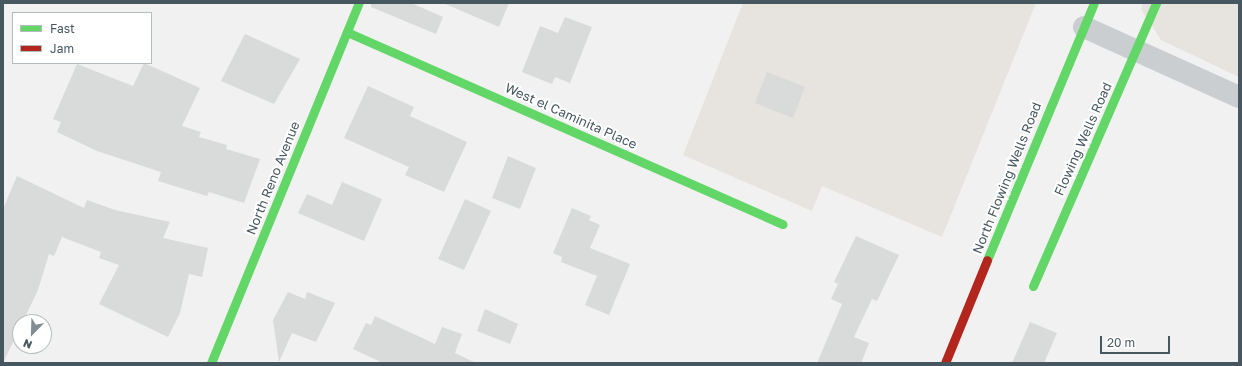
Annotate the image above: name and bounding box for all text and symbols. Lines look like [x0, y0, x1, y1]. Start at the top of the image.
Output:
legend [12, 12, 152, 64]
text: Fast [50, 21, 75, 36]
text: Jam [50, 41, 74, 56]
street label: West el Caminita Place [503, 80, 639, 152]
street label: Flowing Wells Road [1051, 80, 1115, 198]
street label: North Flowing Wells Road [969, 100, 1045, 256]
street label: North Reno Avenue [243, 119, 303, 237]
north arrow [12, 314, 52, 354]
scale bar [1102, 328, 1172, 354]
text: 20 m [1107, 335, 1135, 350]
text: N [21, 337, 34, 352]

